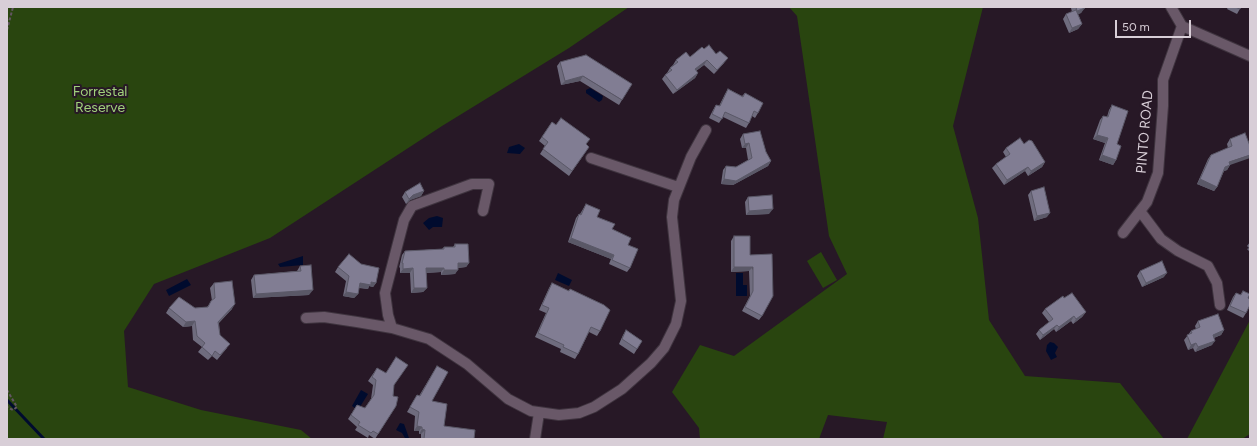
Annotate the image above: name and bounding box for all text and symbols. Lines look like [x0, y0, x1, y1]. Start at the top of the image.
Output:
scale bar [1117, 12, 1193, 38]
text: 50 m [1122, 20, 1150, 34]
park label: Forrestal Reserve [73, 84, 127, 116]
street label: PINTO ROAD [1133, 90, 1157, 174]

